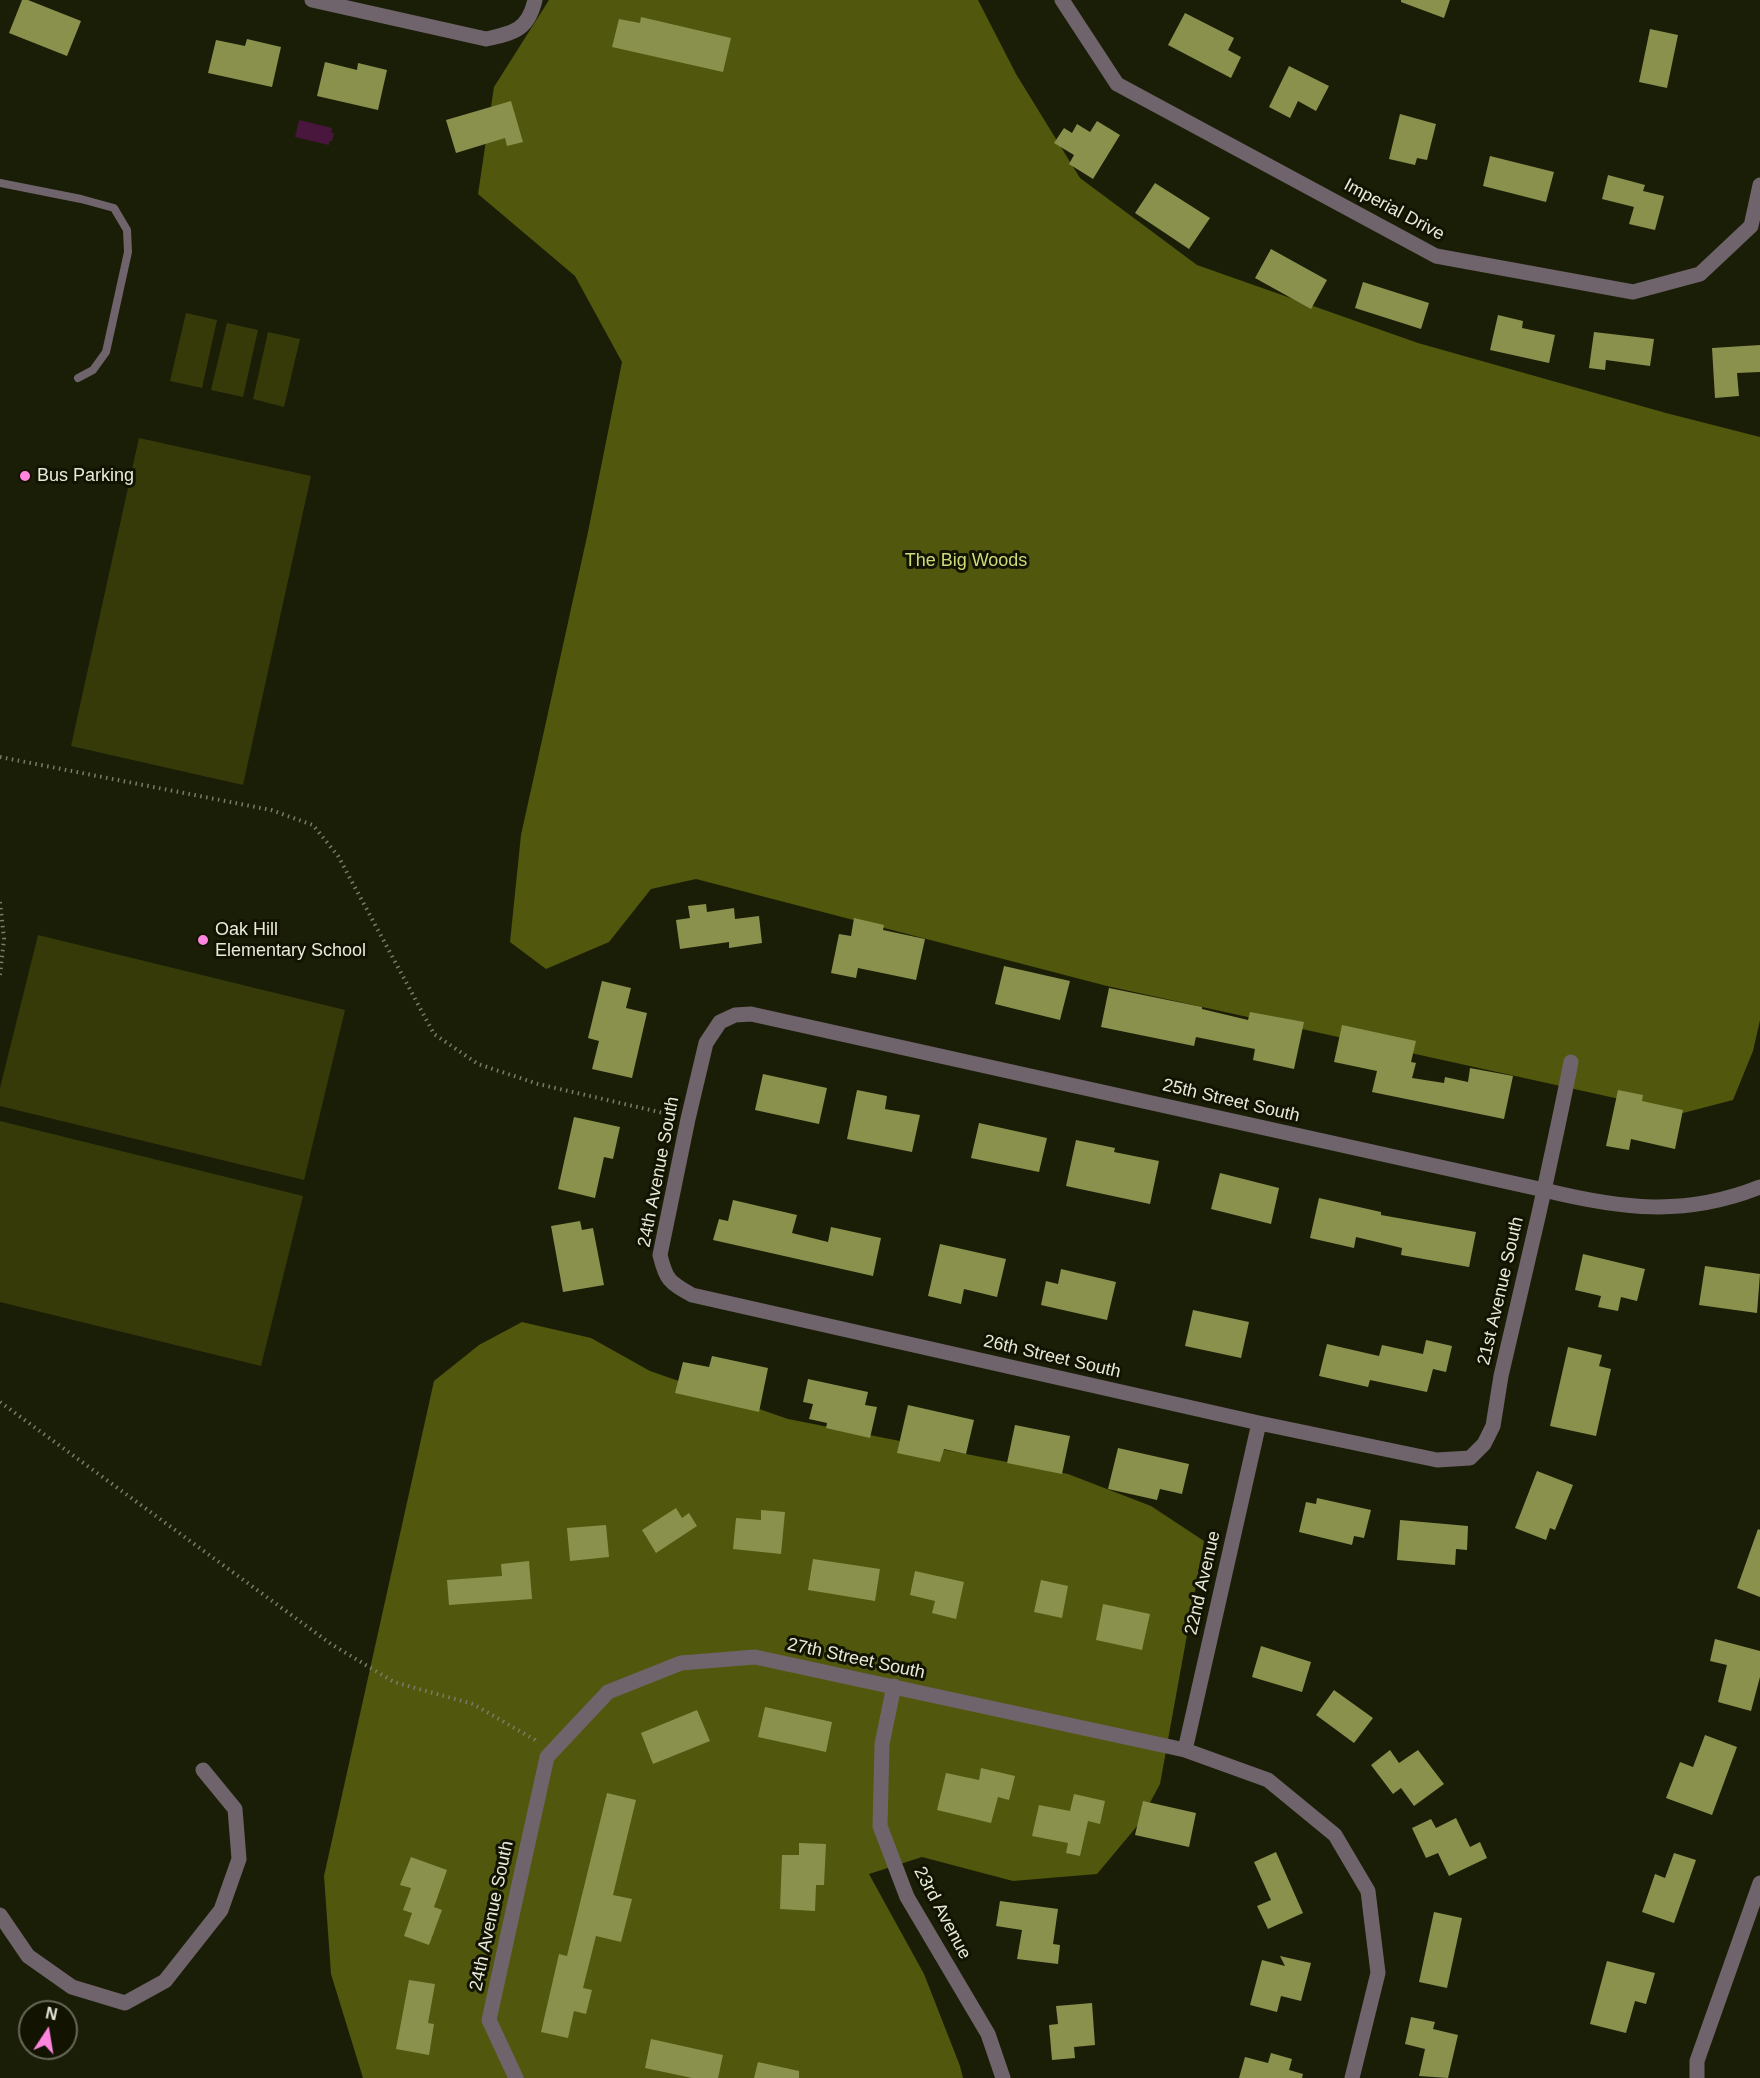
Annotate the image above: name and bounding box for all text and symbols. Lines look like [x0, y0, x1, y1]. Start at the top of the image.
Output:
street label: Imperial Drive [1340, 174, 1448, 246]
place label: Bus Parking [37, 465, 134, 487]
marker: Bus Parking [18, 469, 32, 483]
park label: The Big Woods [905, 550, 1027, 572]
place label: Oak Hill Elementary School [215, 919, 366, 962]
marker: Oak Hill Elementary School [196, 933, 210, 947]
street label: 25th Street South [1160, 1075, 1302, 1127]
street label: 24th Avenue South [634, 1095, 684, 1249]
street label: 21st Avenue South [1473, 1215, 1529, 1367]
street label: 26th Street South [981, 1331, 1123, 1383]
street label: 22nd Avenue [1181, 1529, 1225, 1637]
street label: 27th Street South [785, 1634, 927, 1684]
street label: 24th Avenue South [466, 1839, 518, 1993]
street label: 23rd Avenue [909, 1863, 975, 1963]
north arrow [18, 2000, 78, 2060]
text: N [44, 2004, 59, 2023]

